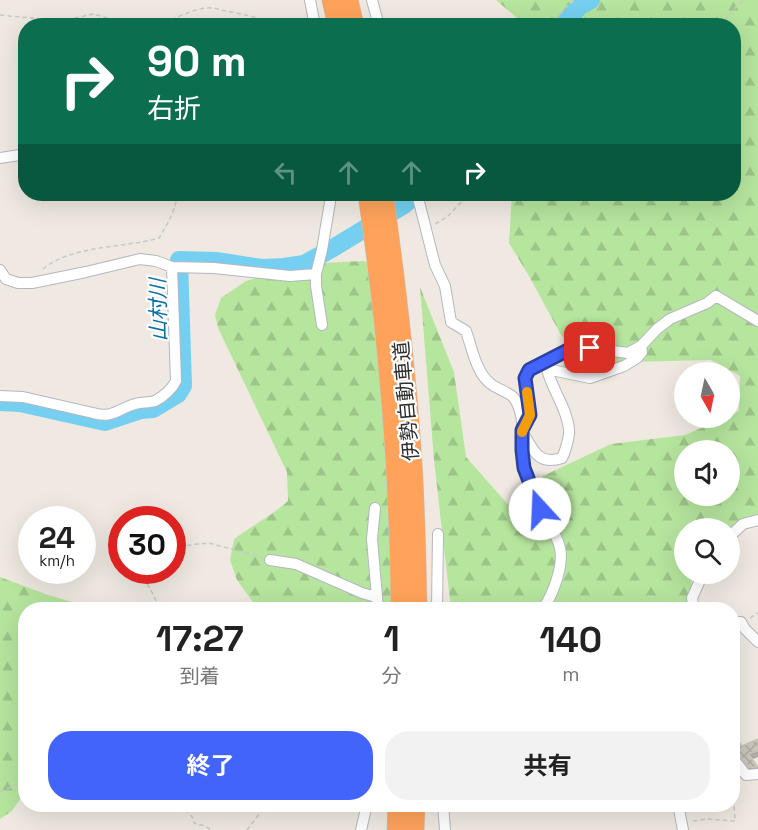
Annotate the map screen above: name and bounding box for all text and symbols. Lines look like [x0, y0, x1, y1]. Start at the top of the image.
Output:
text: 90 m [147, 35, 247, 88]
icon: right [48, 42, 126, 120]
text: 右折 [147, 91, 201, 126]
icon: left [269, 156, 302, 189]
icon: ahead [332, 156, 365, 189]
icon: ahead [395, 156, 428, 189]
icon: right [458, 156, 491, 189]
water label: 山村川 [144, 276, 172, 342]
pin [564, 322, 615, 373]
icon: arrive [573, 331, 606, 364]
street label: 伊勢自動車道 [388, 340, 424, 462]
north arrow [674, 362, 740, 428]
map controls [674, 362, 740, 584]
button: sound [674, 440, 740, 506]
position arrow [508, 477, 572, 541]
speed limit sign: 30 [108, 506, 186, 584]
text: 24 [39, 518, 75, 557]
button: search [674, 518, 740, 584]
text: km/h [39, 551, 75, 570]
text: 17:27 [156, 616, 244, 662]
text: 1 [384, 616, 400, 662]
text: 140 [540, 617, 602, 663]
text: m [562, 661, 579, 687]
text: 到着 [180, 663, 220, 689]
text: 分 [382, 663, 402, 689]
button: 終了 [48, 731, 373, 800]
button: 共有 [385, 731, 710, 800]

